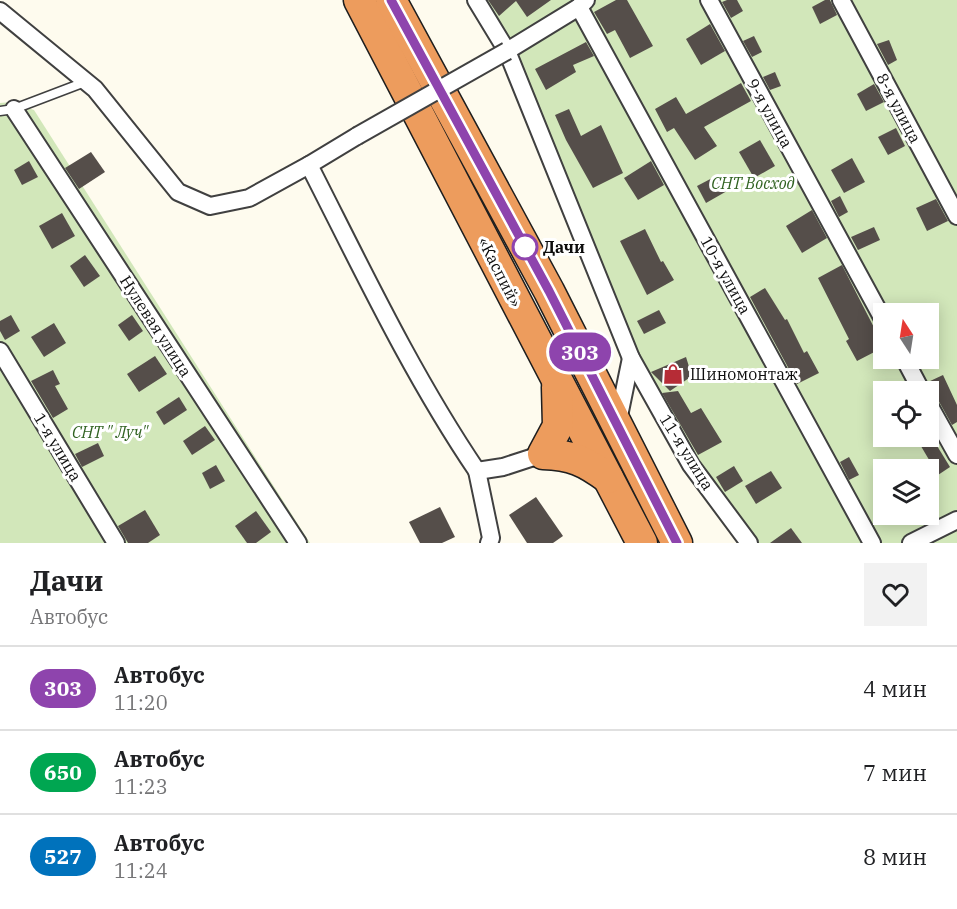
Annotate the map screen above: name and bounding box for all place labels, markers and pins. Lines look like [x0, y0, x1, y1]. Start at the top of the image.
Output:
marker: Дачи [512, 234, 538, 260]
place label: Дачи [543, 237, 585, 257]
shop icon: Шиномонтаж [661, 362, 685, 386]
place label: Шиномонтаж [690, 364, 798, 384]

